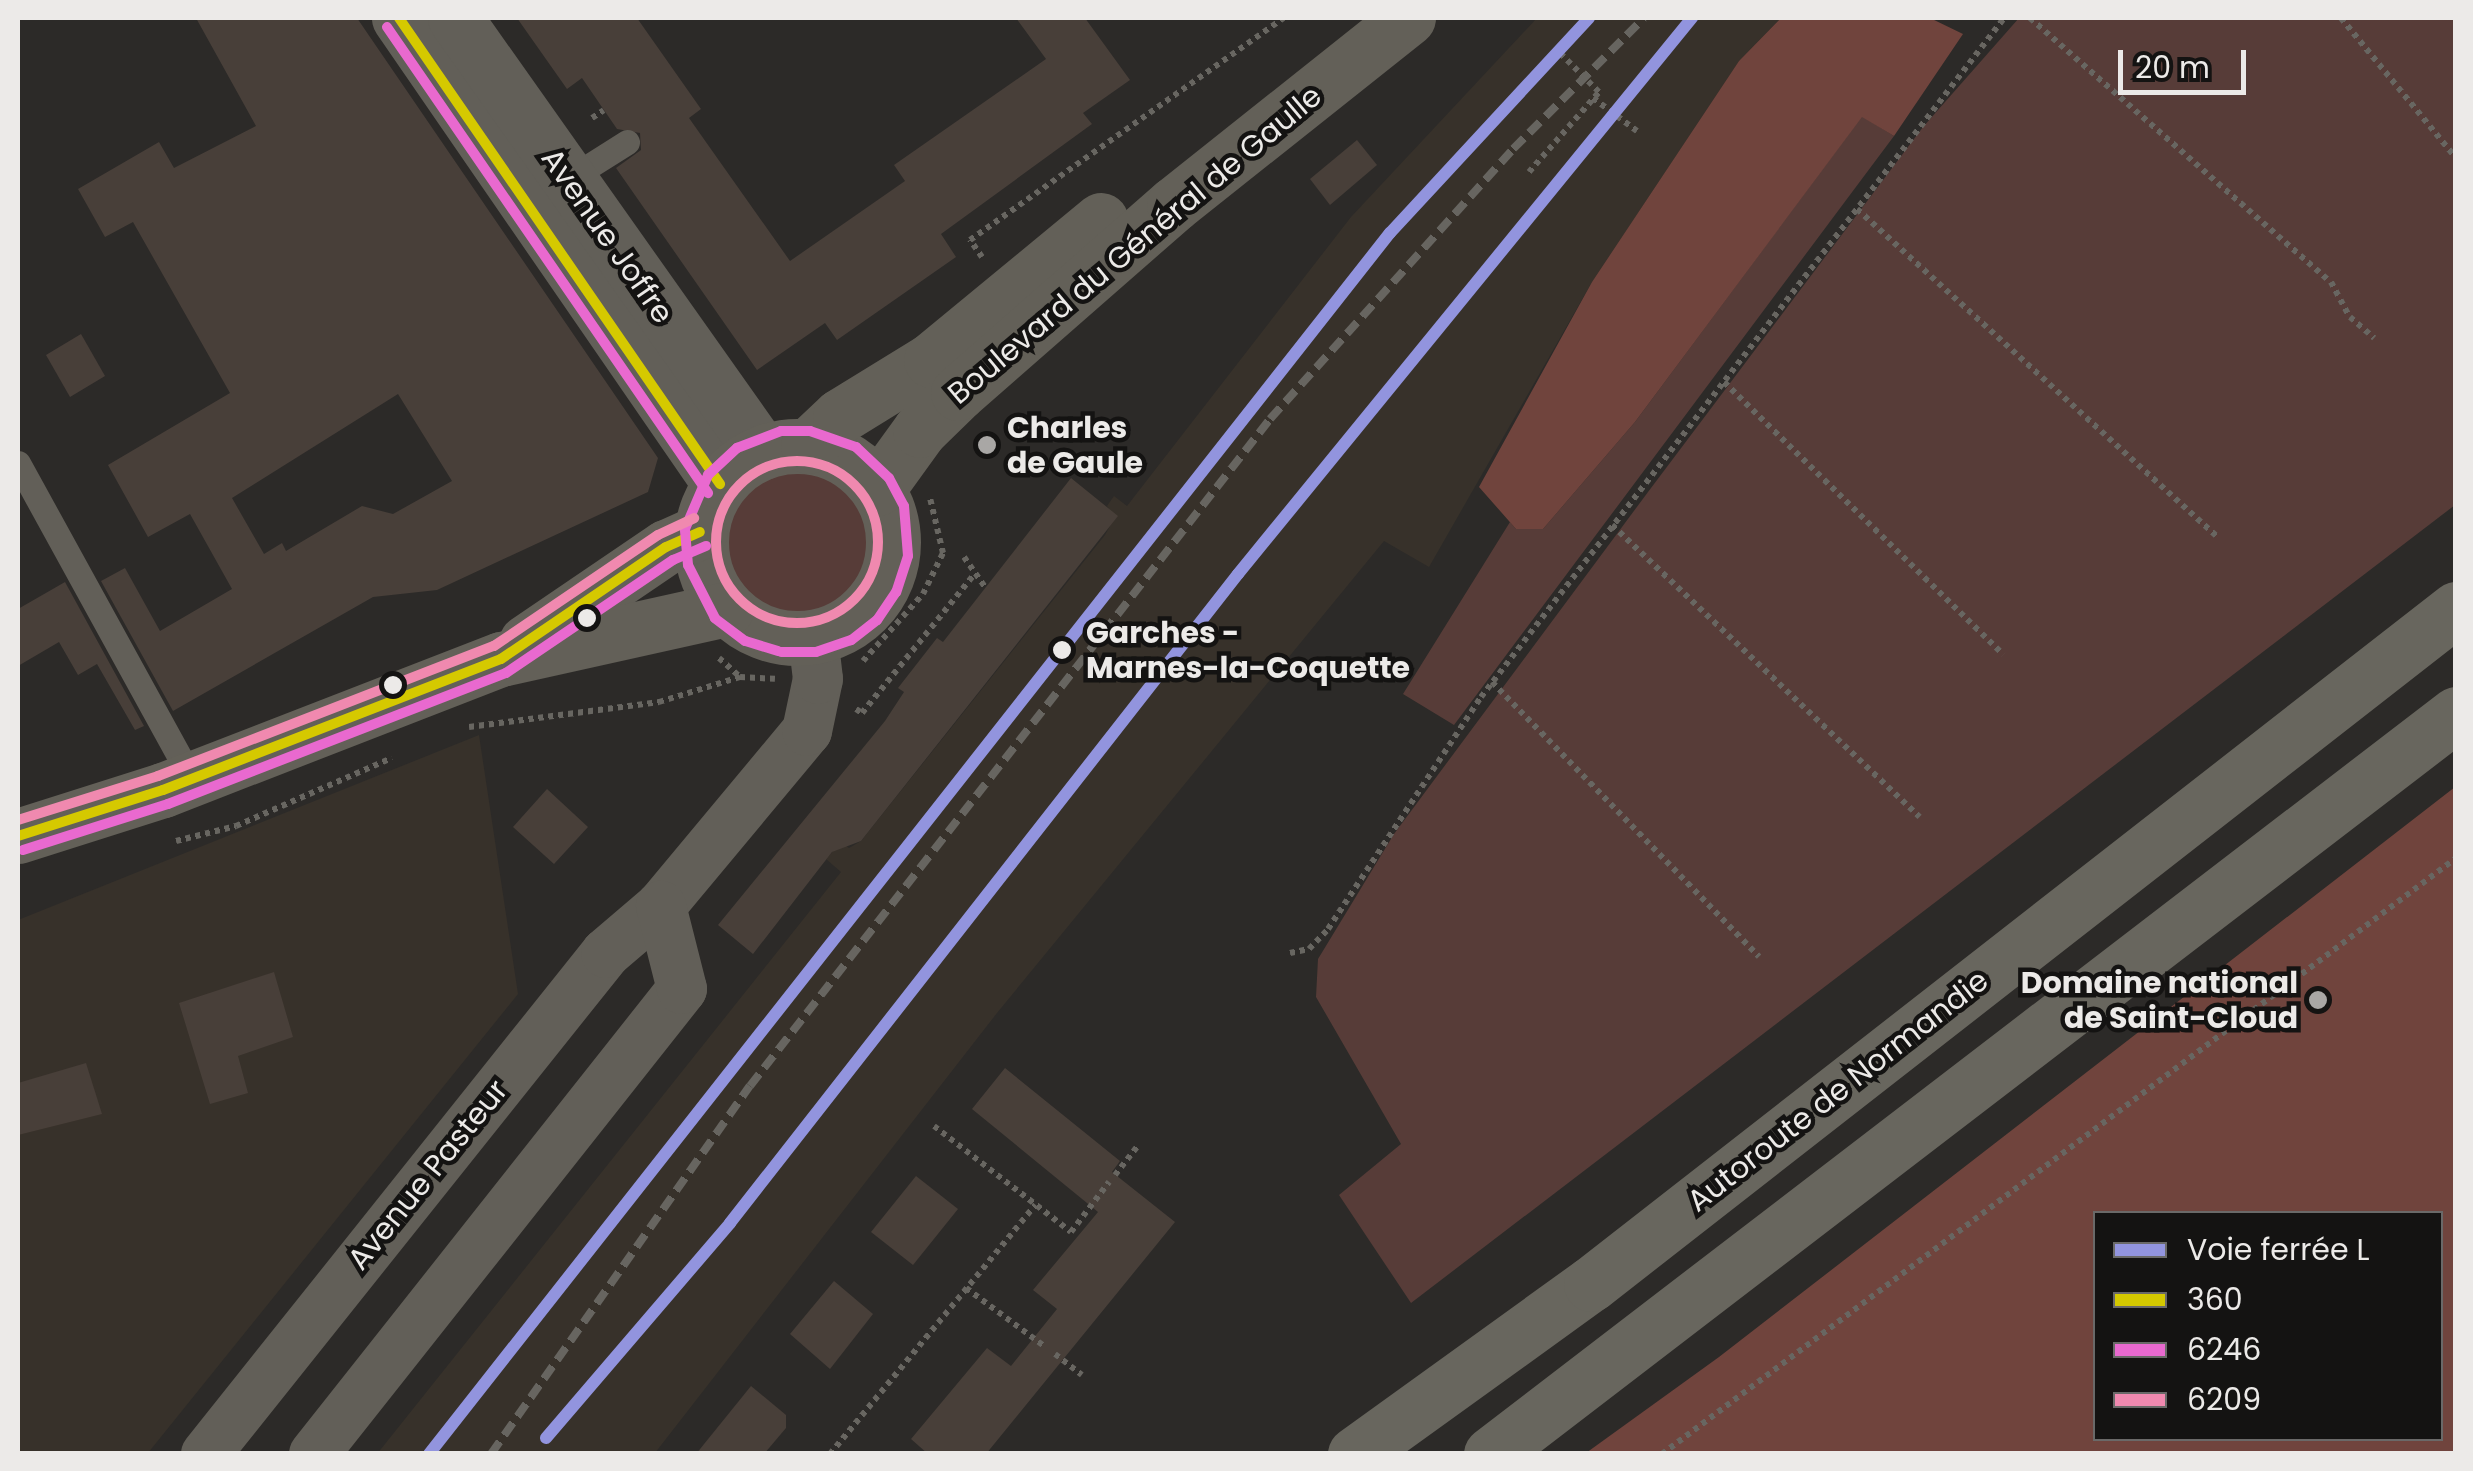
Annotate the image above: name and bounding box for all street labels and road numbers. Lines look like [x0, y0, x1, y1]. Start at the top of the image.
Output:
street label: Boulevard du Général de Gaulle [941, 78, 1329, 412]
street label: Avenue Joffre [533, 142, 681, 330]
street label: Autoroute de Normandie [1680, 962, 1996, 1220]
street label: Avenue Pasteur [340, 1073, 516, 1277]

